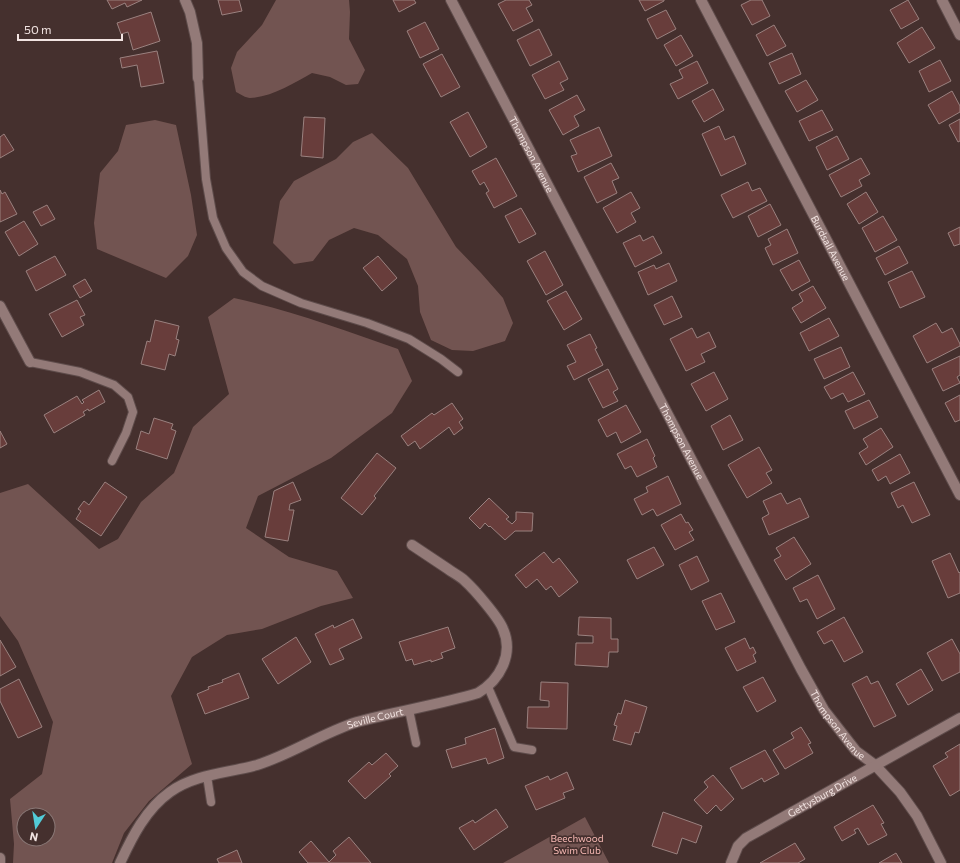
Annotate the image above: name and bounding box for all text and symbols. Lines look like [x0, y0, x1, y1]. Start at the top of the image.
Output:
scale bar [18, 16, 122, 42]
text: 50 m [24, 22, 52, 36]
street label: Thompson Avenue [507, 114, 557, 194]
street label: Burdsall Avenue [809, 213, 853, 283]
street label: Thompson Avenue [657, 401, 707, 481]
street label: Thompson Avenue [808, 688, 868, 762]
street label: Seville Court [345, 705, 404, 731]
street label: Gettysburg Drive [785, 771, 859, 819]
north arrow [16, 807, 56, 847]
text: N [28, 830, 39, 844]
park label: Beechwood Swim Club [550, 832, 604, 856]

